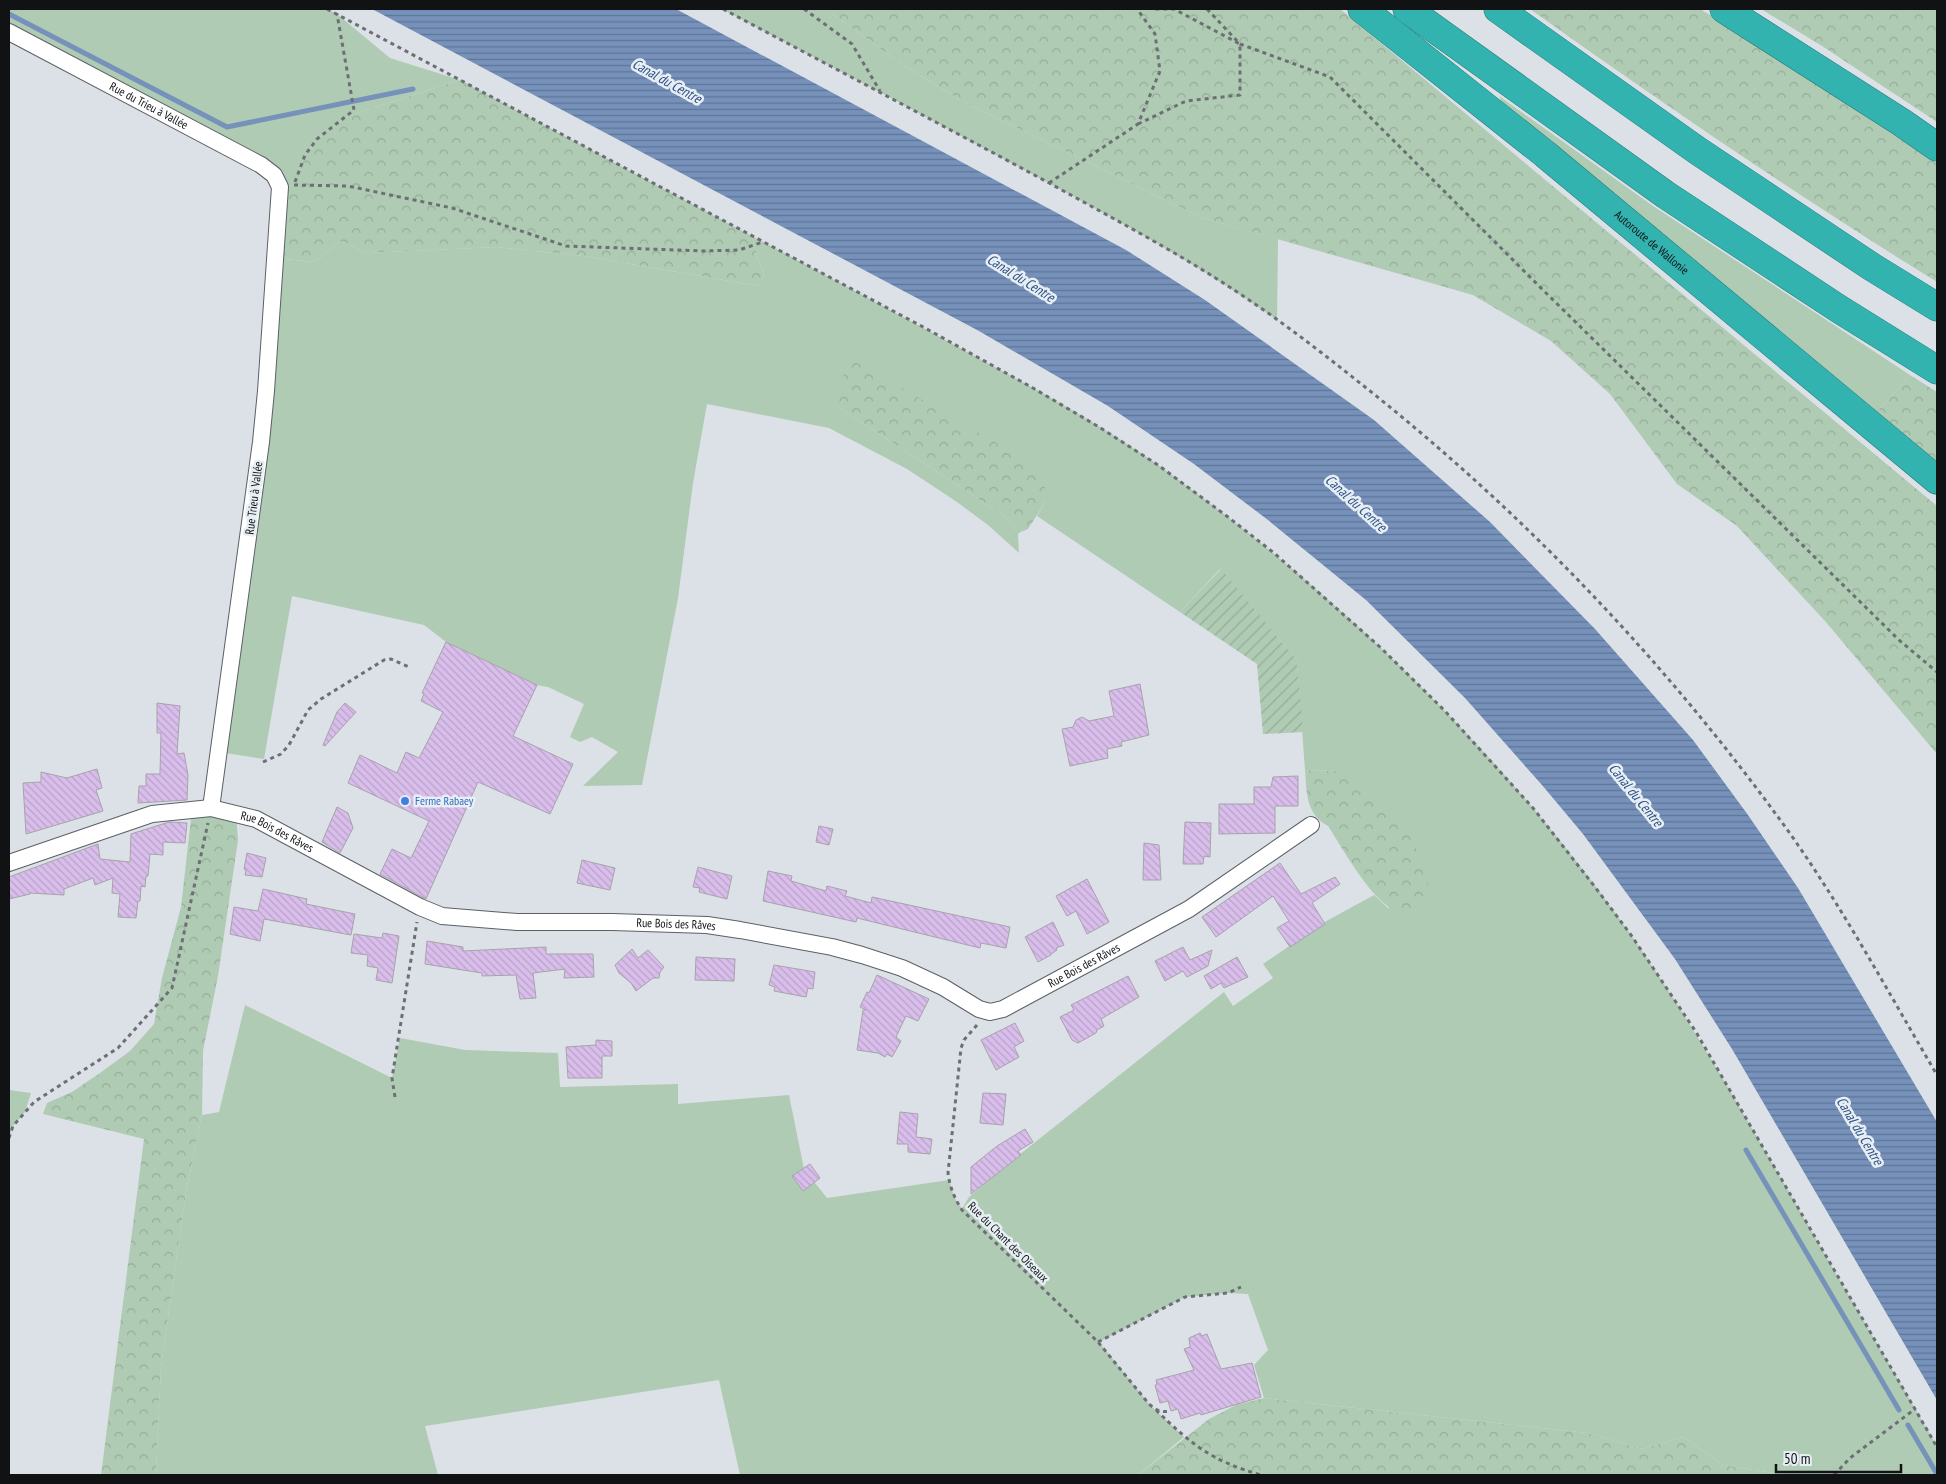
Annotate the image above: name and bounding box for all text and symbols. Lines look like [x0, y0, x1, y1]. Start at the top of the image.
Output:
water label: Canal du Centre [629, 55, 706, 108]
street label: Rue du Trieu à Vallée [107, 78, 191, 132]
street label: Autoroute de Wallonie [1612, 207, 1692, 278]
water label: Canal du Centre [984, 250, 1059, 307]
street label: Rue Trieu à Vallée [242, 461, 265, 535]
water label: Canal du Centre [1322, 471, 1391, 536]
water label: Canal du Centre [1605, 760, 1668, 831]
place label: Ferme Rabaey [415, 793, 474, 808]
marker: Ferme Rabaey [399, 795, 411, 807]
street label: Rue Bois des Râves [239, 808, 316, 855]
street label: Rue Bois des Râves [636, 915, 717, 933]
street label: Rue Bois des Râves [1045, 940, 1122, 991]
water label: Canal du Centre [1833, 1094, 1888, 1169]
street label: Rue du Chant des Oiseaux [965, 1198, 1052, 1285]
scale bar [1776, 1442, 1901, 1474]
text: 50 m [1784, 1449, 1810, 1468]

